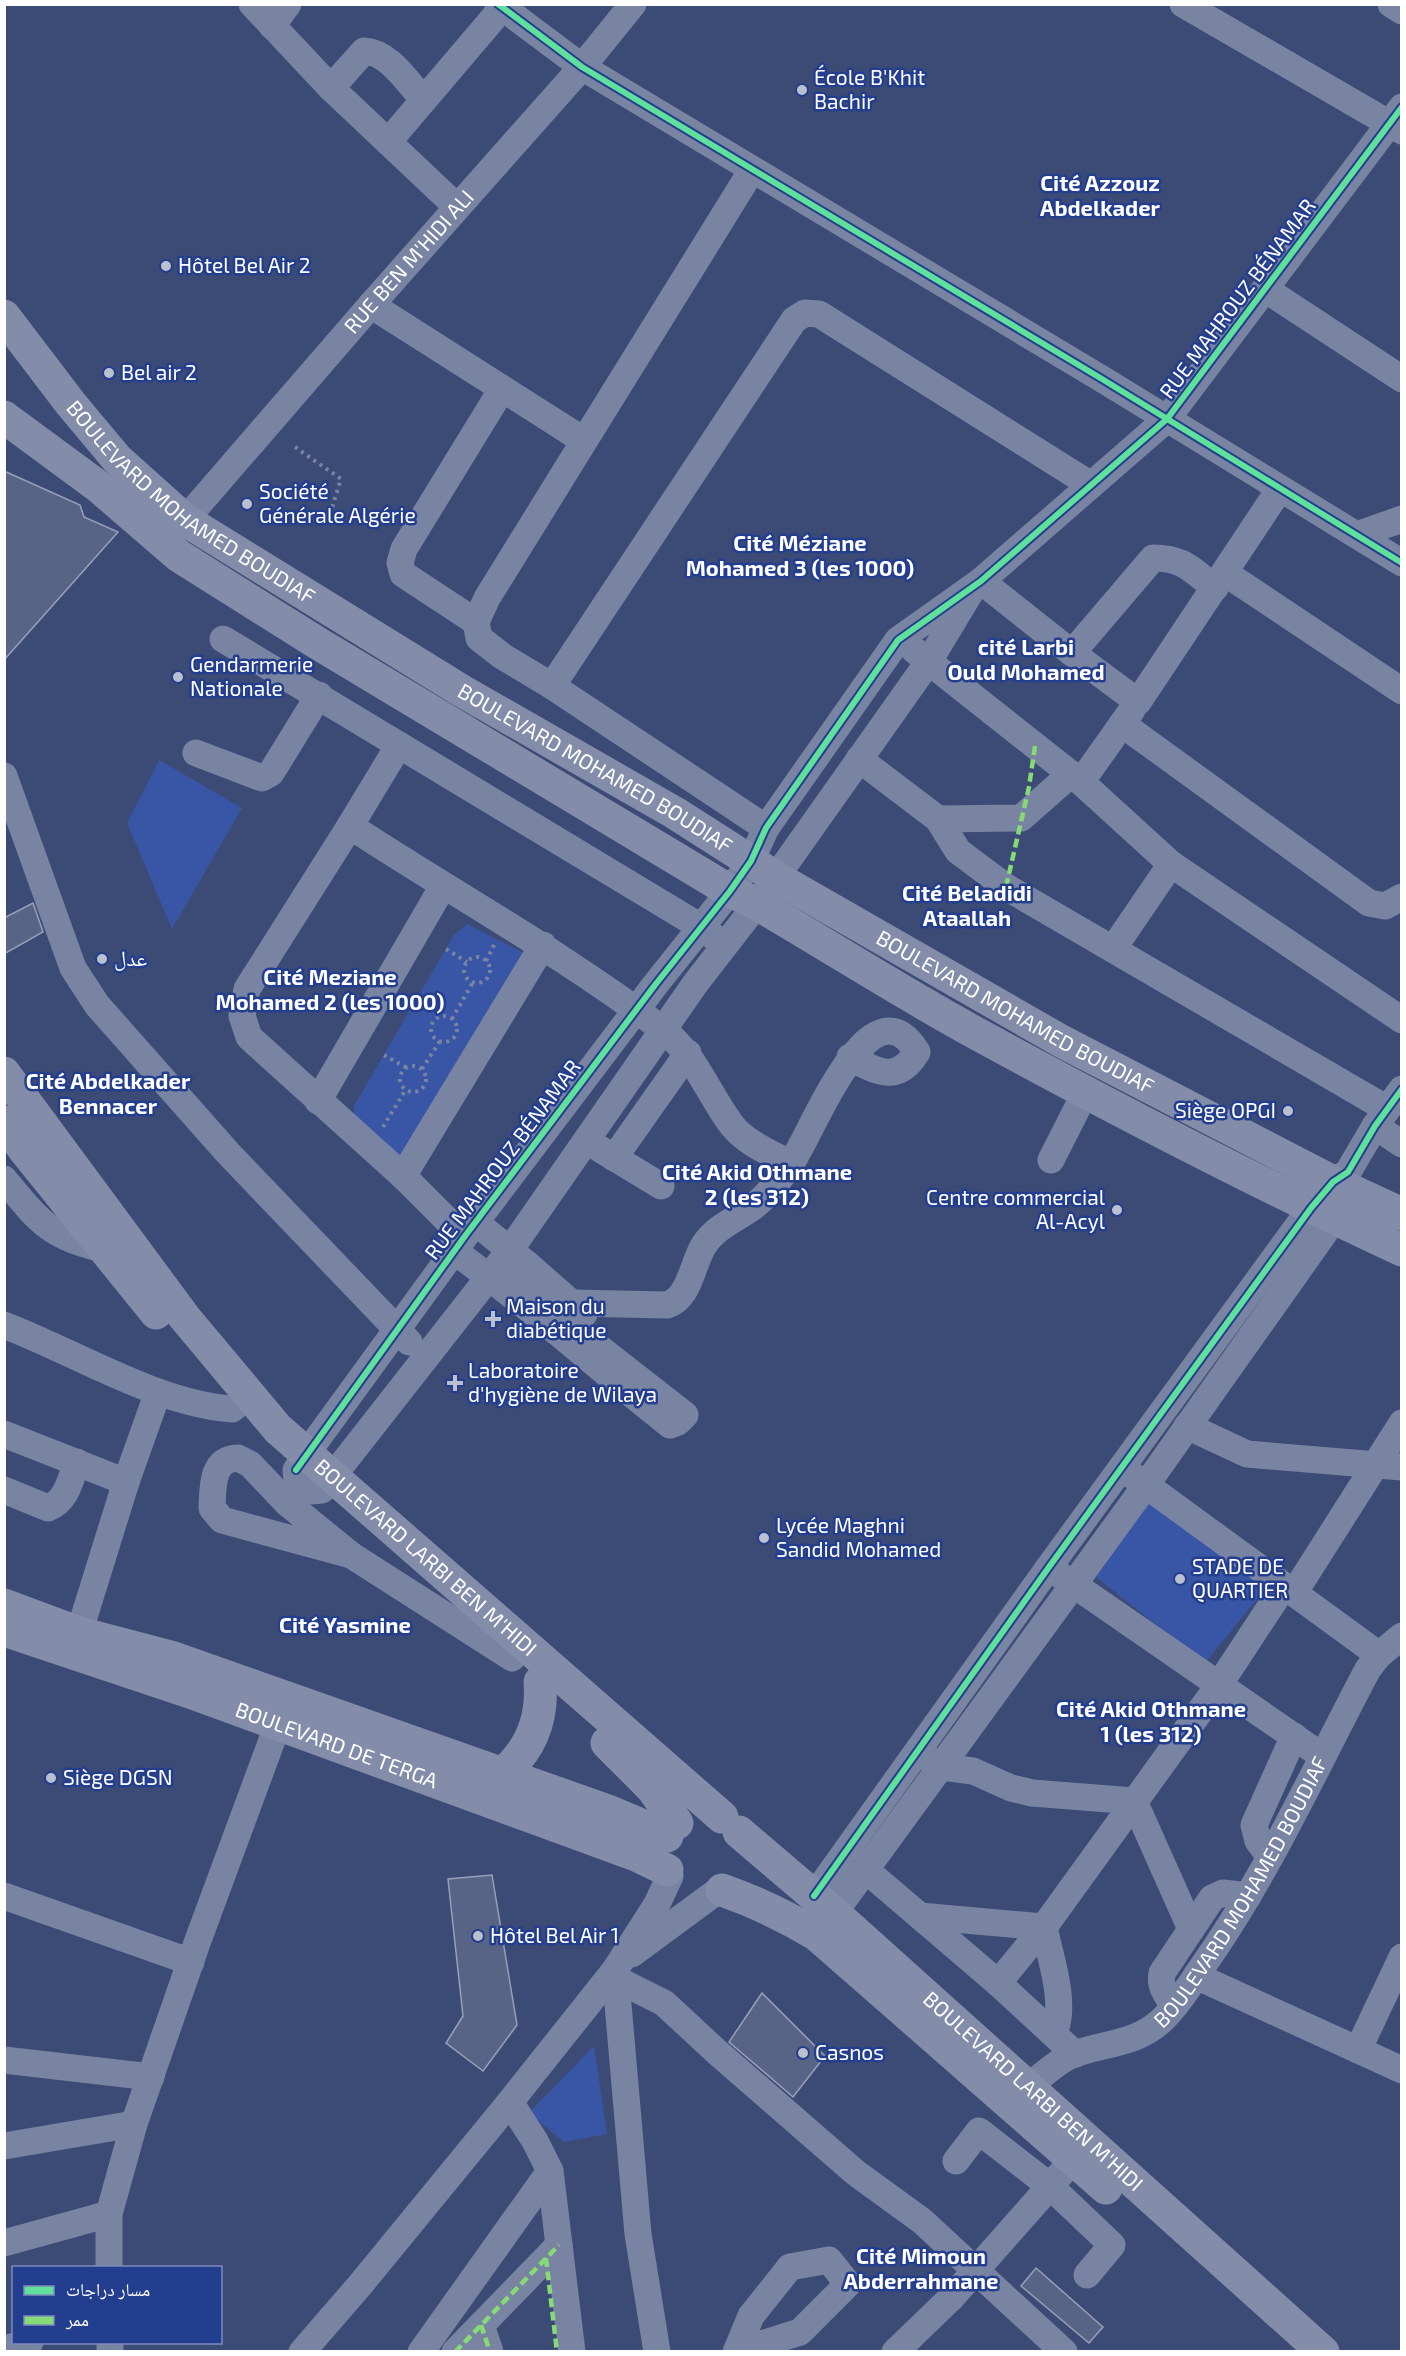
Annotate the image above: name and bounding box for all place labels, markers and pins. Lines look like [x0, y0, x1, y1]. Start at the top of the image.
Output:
place label: École B'Khit Bachir [814, 64, 925, 113]
marker: École B'Khit Bachir [795, 83, 809, 97]
place label: Hôtel Bel Air 2 [178, 252, 311, 277]
marker: Hôtel Bel Air 2 [159, 259, 173, 273]
place label: Bel air 2 [121, 359, 197, 384]
marker: Bel air 2 [102, 366, 116, 380]
place label: Société Générale Algérie [259, 478, 416, 527]
marker: Société Générale Algérie [240, 497, 254, 511]
place label: Gendarmerie Nationale [190, 651, 313, 700]
marker: Gendarmerie Nationale [171, 670, 185, 684]
place label: عدل [114, 945, 147, 971]
marker: عدل [95, 952, 109, 966]
place label: Siège OPGI [1175, 1097, 1276, 1122]
marker: Siège OPGI [1281, 1104, 1295, 1118]
place label: Centre commercial Al-Acyl [926, 1184, 1106, 1233]
marker: Centre commercial Al-Acyl [1110, 1203, 1124, 1217]
place label: Maison du diabétique [506, 1293, 606, 1342]
marker: Maison du diabétique [484, 1310, 502, 1328]
place label: Laboratoire d'hygiène de Wilaya [468, 1357, 657, 1406]
marker: Laboratoire d'hygiène de Wilaya [446, 1374, 464, 1392]
place label: Lycée Maghni Sandid Mohamed [776, 1512, 941, 1561]
marker: Lycée Maghni Sandid Mohamed [757, 1531, 771, 1545]
place label: STADE DE QUARTIER [1192, 1553, 1288, 1603]
marker: STADE DE QUARTIER [1173, 1572, 1187, 1586]
place label: Siège DGSN [63, 1764, 173, 1789]
marker: Siège DGSN [44, 1771, 58, 1785]
place label: Hôtel Bel Air 1 [490, 1922, 619, 1947]
marker: Hôtel Bel Air 1 [471, 1929, 485, 1943]
place label: Casnos [815, 2039, 884, 2064]
marker: Casnos [796, 2046, 810, 2060]

